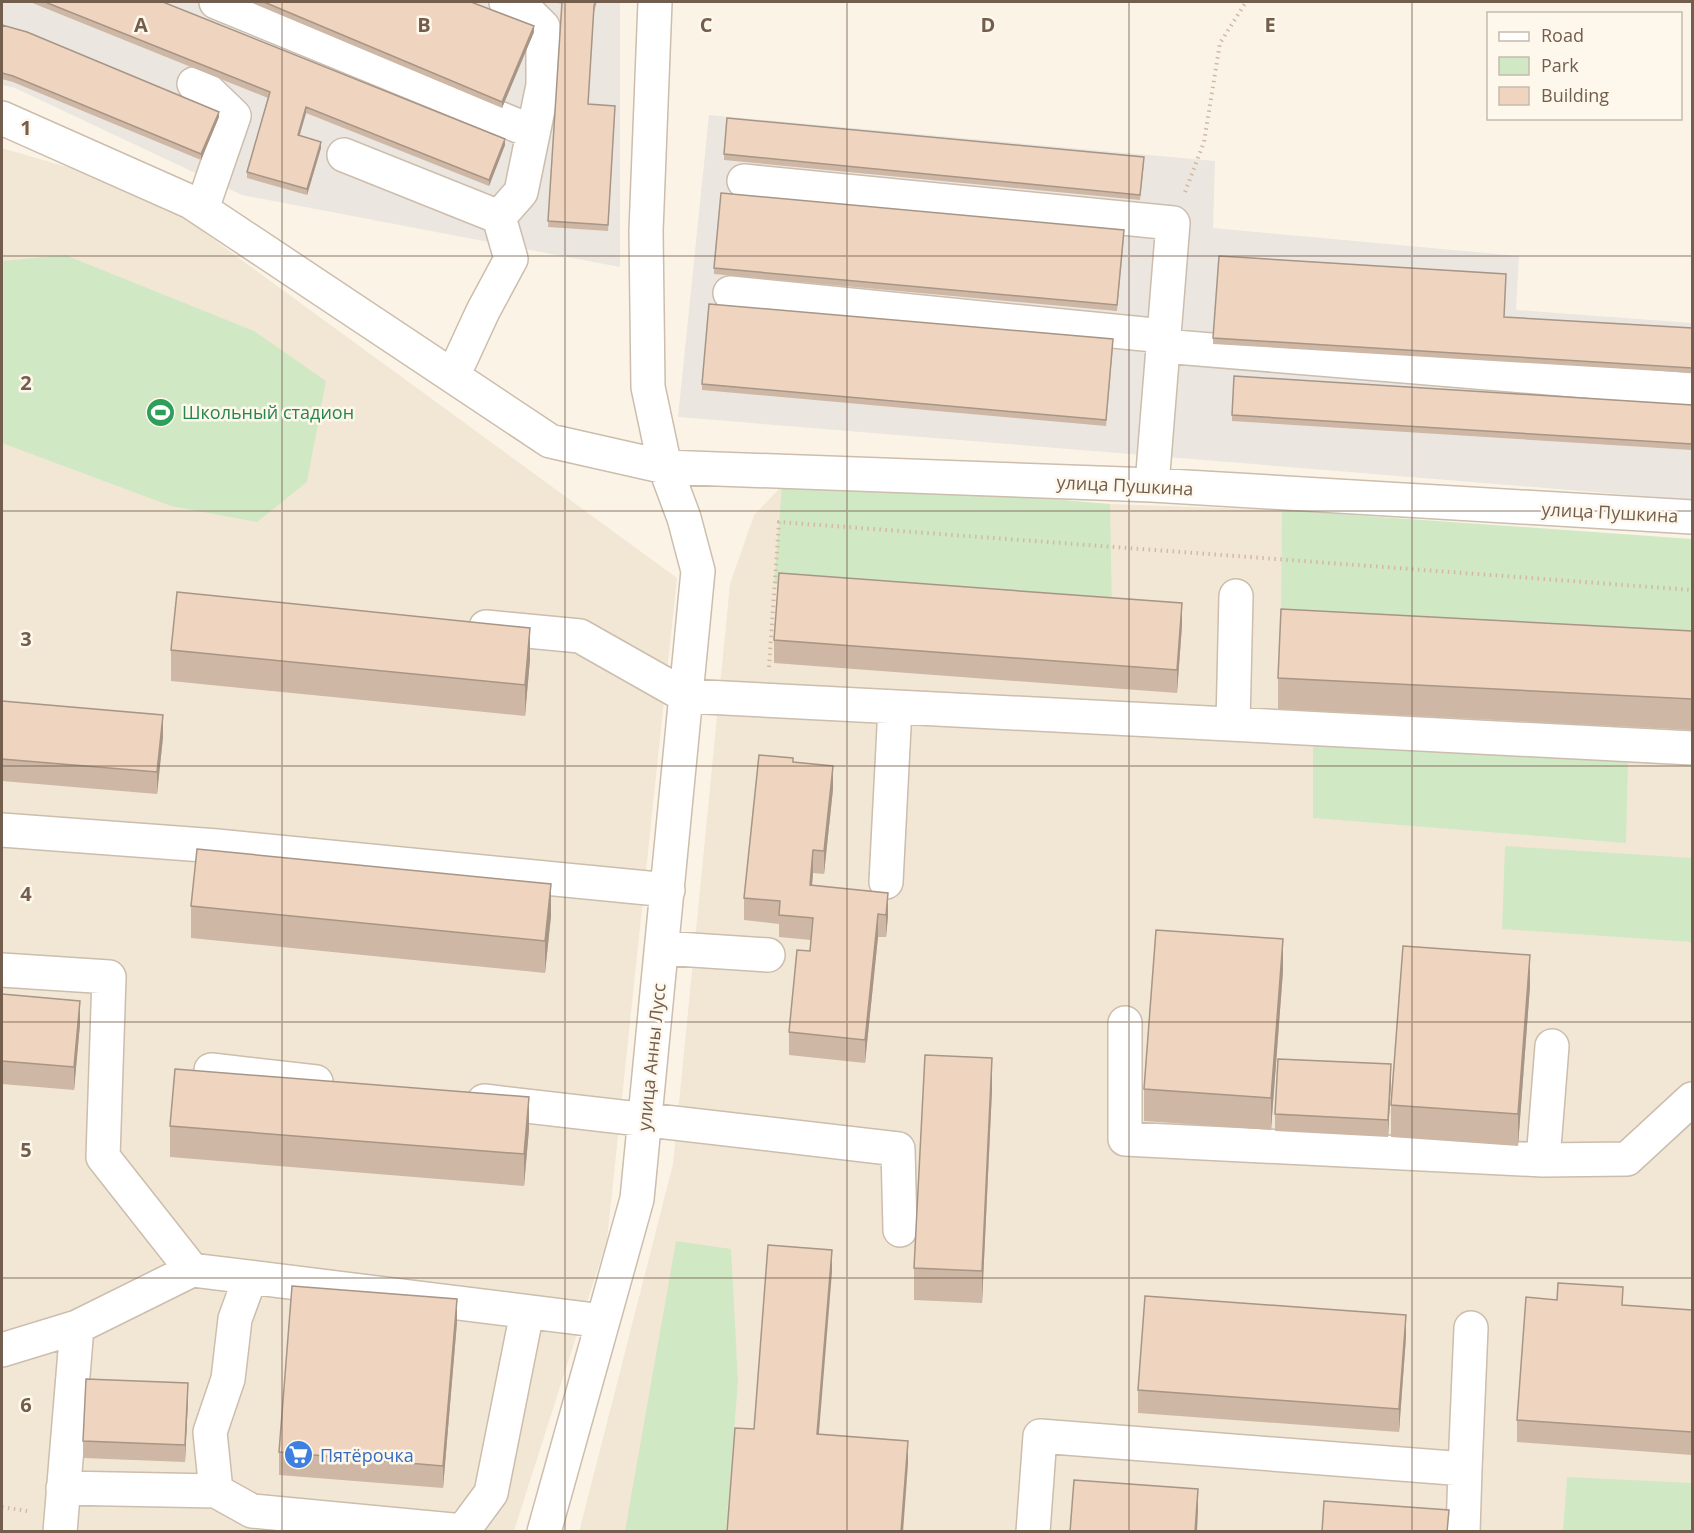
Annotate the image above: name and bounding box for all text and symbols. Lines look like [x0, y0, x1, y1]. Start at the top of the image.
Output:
text: A [134, 11, 148, 38]
text: B [417, 11, 431, 38]
text: C [700, 11, 713, 38]
text: D [981, 11, 995, 38]
text: E [1264, 11, 1276, 38]
legend [1487, 12, 1682, 120]
text: Road [1541, 23, 1584, 47]
text: Park [1541, 53, 1579, 77]
text: Building [1541, 83, 1609, 107]
text: 1 [20, 114, 32, 141]
text: 2 [20, 369, 32, 396]
sports icon: Школьный стадион [145, 396, 177, 428]
place label: Школьный стадион [182, 400, 354, 424]
street label: улица Пушкина [1056, 469, 1194, 501]
street label: улица Пушкина [1541, 496, 1679, 528]
text: 3 [20, 625, 32, 652]
text: 4 [20, 880, 32, 907]
street label: улица Анны Лусс [631, 982, 671, 1132]
text: 5 [20, 1136, 32, 1163]
text: 6 [20, 1391, 32, 1418]
supermarket icon: Пятёрочка [283, 1439, 315, 1471]
place label: Пятёрочка [320, 1443, 414, 1467]

